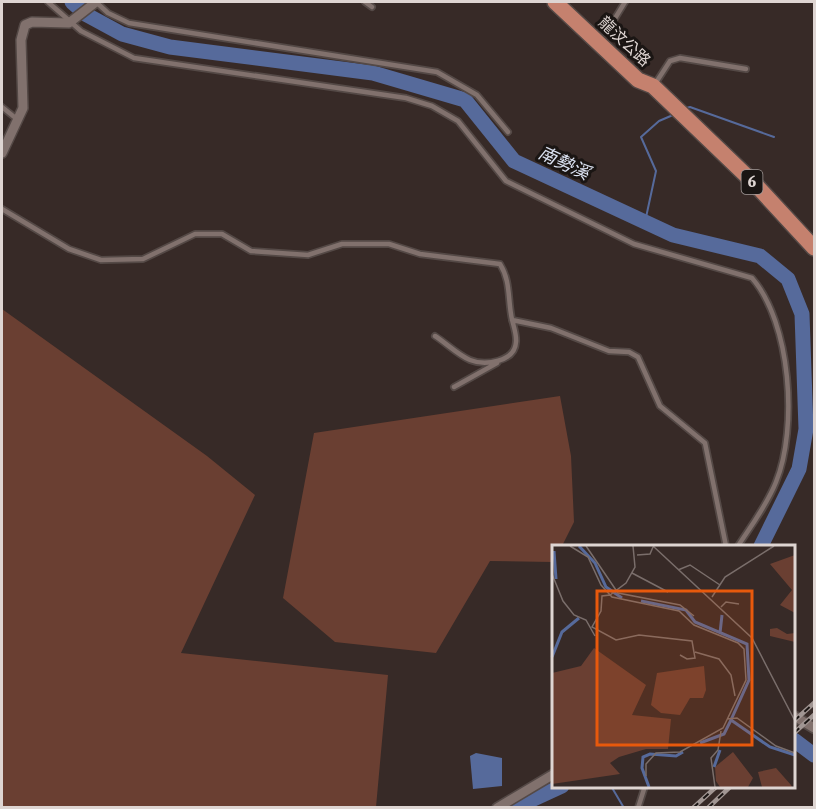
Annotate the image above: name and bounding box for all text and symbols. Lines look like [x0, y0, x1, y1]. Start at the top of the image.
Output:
street label: 龍汶公路 [595, 13, 655, 70]
water label: 南勢溪 [535, 142, 596, 185]
road number: 6 [742, 170, 762, 194]
inset map [552, 545, 795, 788]

